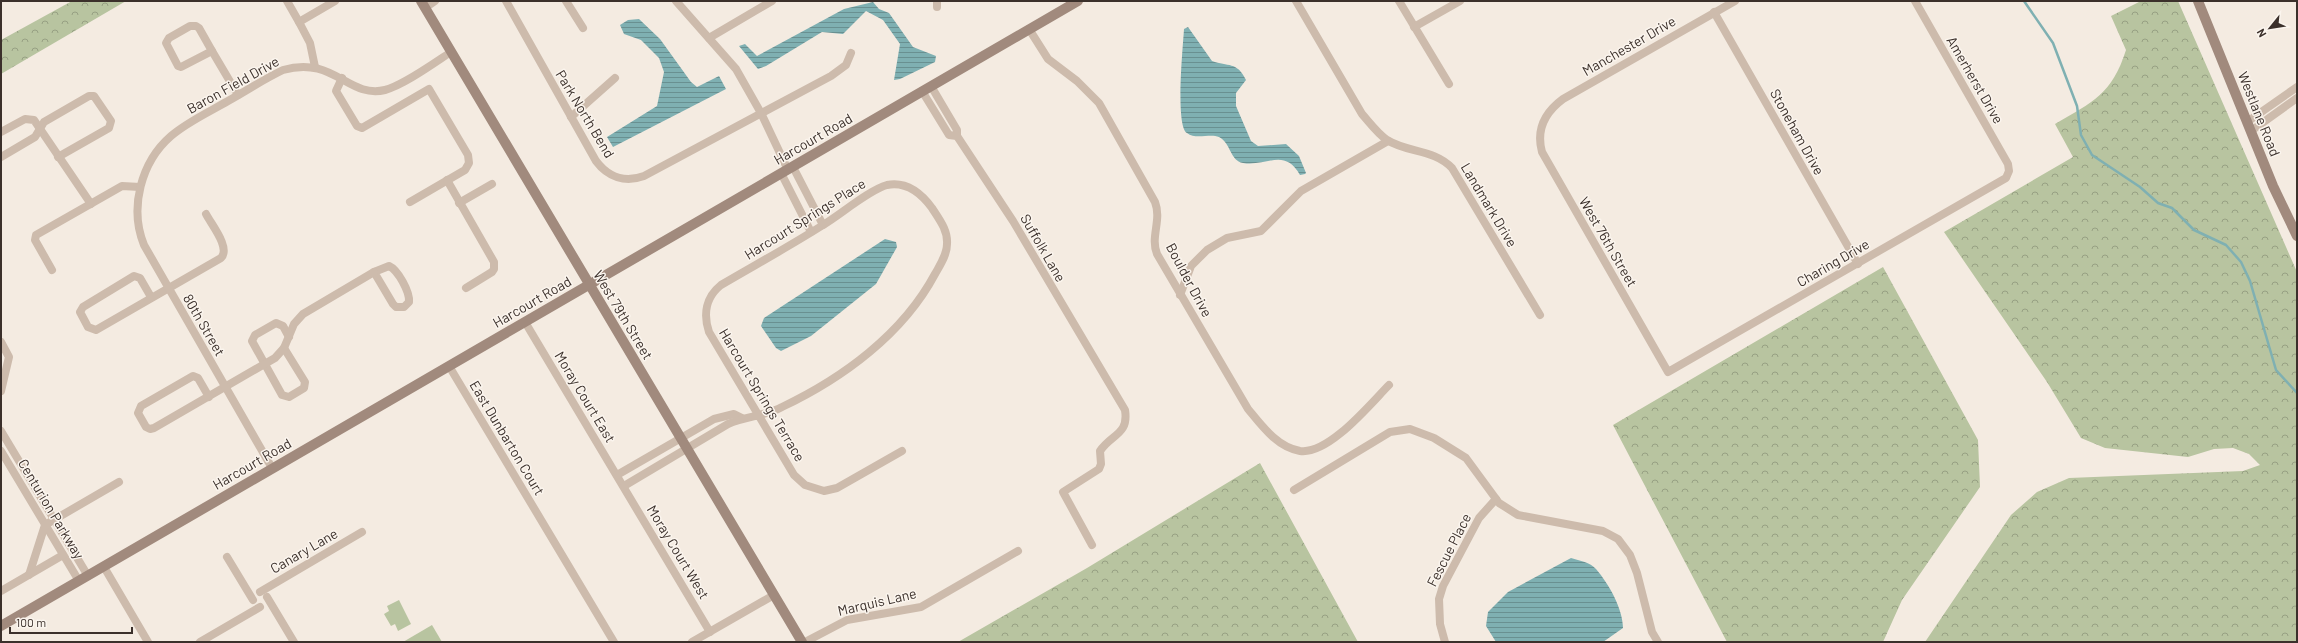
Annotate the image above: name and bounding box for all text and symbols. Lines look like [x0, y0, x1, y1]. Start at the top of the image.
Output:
north arrow [2250, 8, 2290, 48]
street label: Manchester Drive [1579, 12, 1678, 79]
text: N [2253, 27, 2268, 40]
street label: Amerherst Drive [1943, 33, 2007, 127]
street label: Baron Field Drive [184, 52, 282, 117]
street label: Park North Bend [553, 67, 618, 161]
street label: Westlane Road [2235, 69, 2284, 159]
street label: Stoneham Drive [1767, 86, 1828, 178]
street label: Harcourt Road [770, 109, 855, 168]
street label: Landmark Drive [1458, 160, 1521, 250]
street label: Harcourt Springs Place [741, 174, 868, 263]
street label: West 76th Street [1576, 194, 1641, 290]
street label: Suffolk Lane [1017, 211, 1070, 285]
street label: Charing Drive [1793, 235, 1872, 290]
street label: Boulder Drive [1163, 240, 1216, 320]
street label: West 79th Street [590, 267, 657, 362]
street label: Harcourt Road [489, 272, 574, 331]
street label: 80th Street [180, 291, 229, 359]
street label: Harcourt Springs Terrace [716, 325, 809, 464]
street label: Moray Court East [552, 348, 619, 445]
street label: East Dunbarton Court [466, 377, 548, 498]
street label: Harcourt Road [209, 434, 294, 493]
street label: Centurion Parkway [15, 456, 88, 562]
street label: Moray Court West [644, 502, 713, 602]
street label: Fescue Place [1423, 510, 1474, 589]
street label: Canary Lane [267, 524, 340, 577]
street label: Marquis Lane [836, 584, 918, 619]
scale bar [10, 609, 132, 635]
text: 100 m [16, 615, 46, 629]

